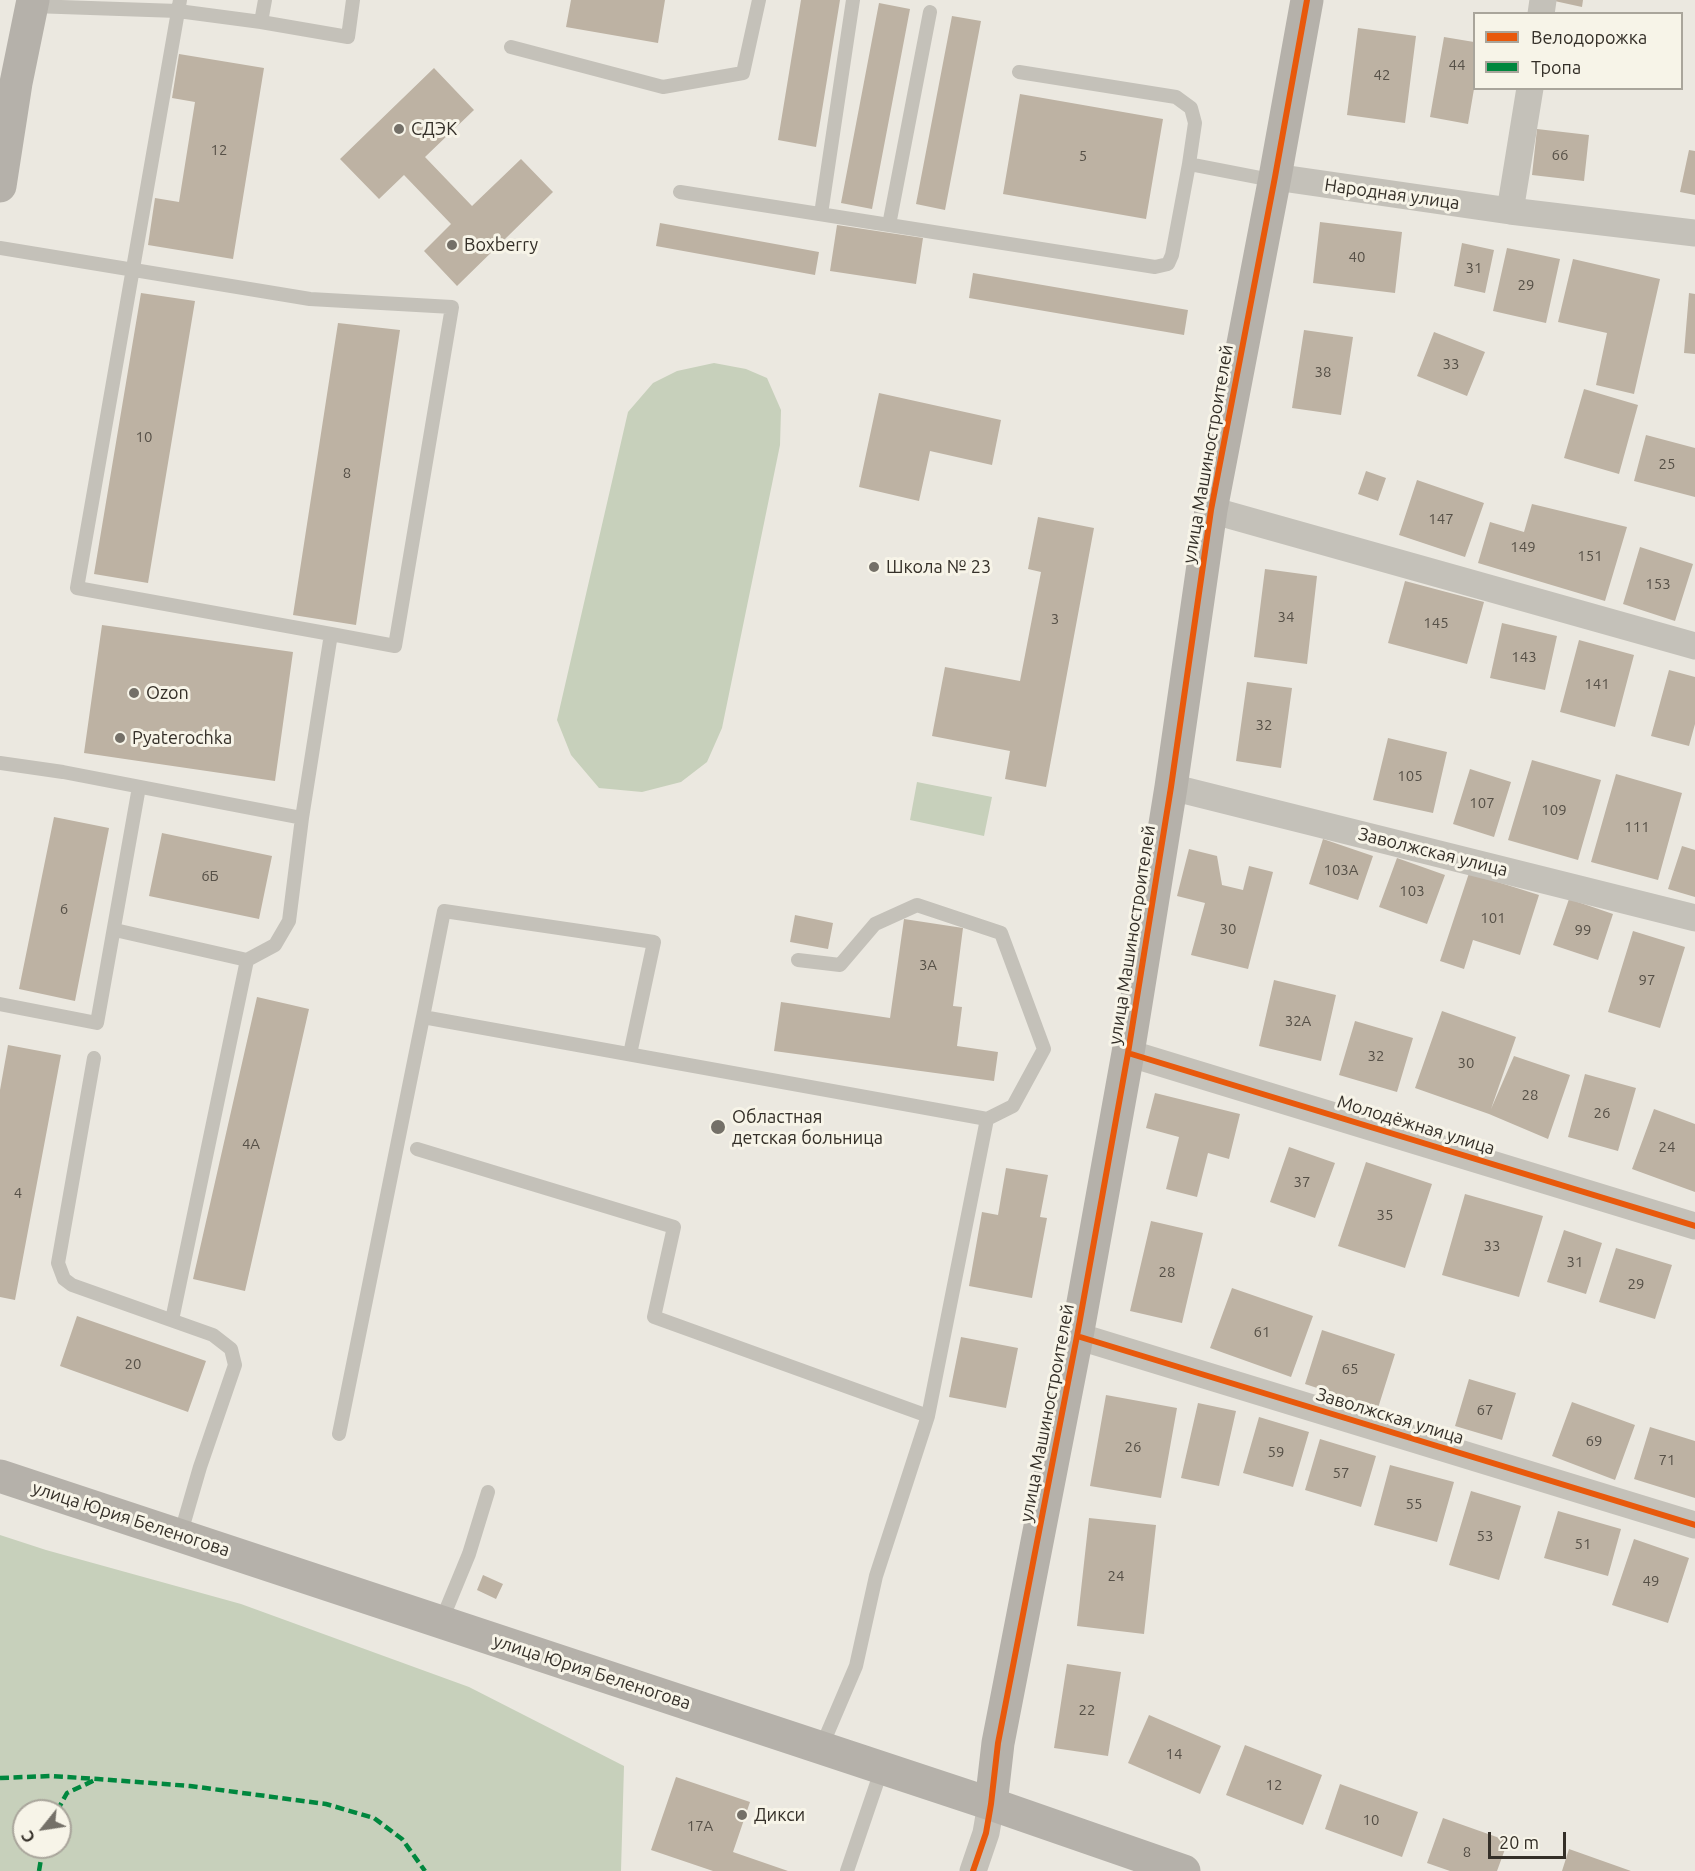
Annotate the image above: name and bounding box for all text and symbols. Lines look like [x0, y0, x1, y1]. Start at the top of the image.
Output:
legend [1473, 12, 1683, 90]
text: Велодорожка [1531, 27, 1647, 47]
house number: 44 [1449, 56, 1465, 74]
text: Тропа [1531, 57, 1581, 77]
house number: 42 [1374, 66, 1390, 84]
place label: СДЭК [411, 118, 457, 140]
marker: СДЭК [392, 122, 406, 136]
house number: 12 [211, 141, 227, 159]
house number: 66 [1552, 146, 1568, 164]
house number: 5 [1079, 147, 1087, 165]
street label: Народная улица [1323, 174, 1461, 214]
place label: Boxberry [464, 234, 538, 256]
marker: Boxberry [445, 238, 459, 252]
house number: 40 [1349, 248, 1365, 266]
house number: 31 [1466, 259, 1482, 277]
house number: 29 [1518, 276, 1534, 294]
street label: улица Машиностроителей [1178, 343, 1238, 565]
house number: 33 [1443, 355, 1459, 373]
house number: 38 [1315, 363, 1331, 381]
house number: 10 [136, 428, 152, 446]
house number: 25 [1659, 455, 1675, 473]
house number: 8 [343, 464, 351, 482]
house number: 147 [1428, 510, 1454, 528]
house number: 149 [1510, 538, 1536, 556]
house number: 151 [1577, 547, 1603, 565]
place label: Школа № 23 [886, 556, 991, 578]
marker: Школа № 23 [867, 560, 881, 574]
house number: 153 [1645, 575, 1671, 593]
house number: 34 [1278, 608, 1294, 626]
house number: 3 [1051, 610, 1059, 628]
house number: 145 [1423, 614, 1449, 632]
house number: 143 [1511, 648, 1537, 666]
house number: 141 [1584, 675, 1610, 693]
place label: Ozon [146, 682, 189, 704]
marker: Ozon [127, 686, 141, 700]
house number: 32 [1256, 716, 1272, 734]
place label: Pyaterochka [132, 727, 232, 749]
marker: Pyaterochka [113, 731, 127, 745]
house number: 105 [1397, 767, 1423, 785]
house number: 107 [1469, 794, 1495, 812]
house number: 109 [1541, 801, 1567, 819]
house number: 111 [1624, 818, 1650, 836]
street label: Заволжская улица [1356, 823, 1510, 881]
street label: улица Машиностроителей [1104, 824, 1160, 1046]
house number: 103А [1323, 861, 1359, 879]
house number: 6Б [201, 867, 219, 885]
house number: 103 [1399, 882, 1425, 900]
house number: 6 [60, 900, 68, 918]
house number: 101 [1480, 909, 1506, 927]
house number: 30 [1220, 920, 1236, 938]
house number: 99 [1575, 921, 1591, 939]
house number: 3А [919, 956, 937, 974]
house number: 97 [1639, 971, 1655, 989]
house number: 32А [1285, 1012, 1311, 1030]
house number: 32 [1368, 1047, 1384, 1065]
house number: 30 [1458, 1054, 1474, 1072]
house number: 28 [1522, 1086, 1538, 1104]
street label: Молодёжная улица [1334, 1091, 1498, 1159]
house number: 26 [1594, 1104, 1610, 1122]
place label: Областная детская больница [732, 1106, 883, 1148]
marker: Областная детская больница [709, 1118, 727, 1136]
house number: 4А [242, 1135, 260, 1153]
house number: 24 [1659, 1138, 1675, 1156]
house number: 37 [1294, 1173, 1310, 1191]
house number: 4 [14, 1184, 22, 1202]
house number: 35 [1377, 1206, 1393, 1224]
house number: 33 [1484, 1237, 1500, 1255]
house number: 31 [1567, 1253, 1583, 1271]
house number: 28 [1159, 1263, 1175, 1281]
house number: 29 [1628, 1275, 1644, 1293]
street label: улица Машиностроителей [1015, 1302, 1079, 1524]
house number: 61 [1254, 1323, 1270, 1341]
house number: 20 [125, 1355, 141, 1373]
house number: 65 [1342, 1360, 1358, 1378]
street label: Заволжская улица [1314, 1383, 1466, 1449]
house number: 67 [1477, 1401, 1493, 1419]
house number: 69 [1586, 1432, 1602, 1450]
house number: 26 [1125, 1438, 1141, 1456]
house number: 59 [1268, 1443, 1284, 1461]
house number: 71 [1659, 1451, 1675, 1469]
house number: 57 [1333, 1464, 1349, 1482]
street label: улица Юрия Беленогова [30, 1477, 232, 1561]
house number: 55 [1406, 1495, 1422, 1513]
house number: 53 [1477, 1527, 1493, 1545]
house number: 51 [1575, 1535, 1591, 1553]
house number: 24 [1108, 1567, 1124, 1585]
house number: 49 [1643, 1572, 1659, 1590]
street label: улица Юрия Беленогова [491, 1630, 693, 1714]
house number: 22 [1079, 1701, 1095, 1719]
house number: 14 [1166, 1745, 1182, 1763]
house number: 12 [1266, 1776, 1282, 1794]
north arrow [12, 1799, 72, 1859]
place label: Дикси [754, 1804, 805, 1826]
marker: Дикси [735, 1808, 749, 1822]
house number: 10 [1363, 1811, 1379, 1829]
house number: 17А [687, 1817, 713, 1835]
scale bar [1491, 1820, 1569, 1858]
text: С [18, 1828, 39, 1846]
text: 20 m [1499, 1832, 1539, 1852]
house number: 8 [1463, 1843, 1471, 1861]

